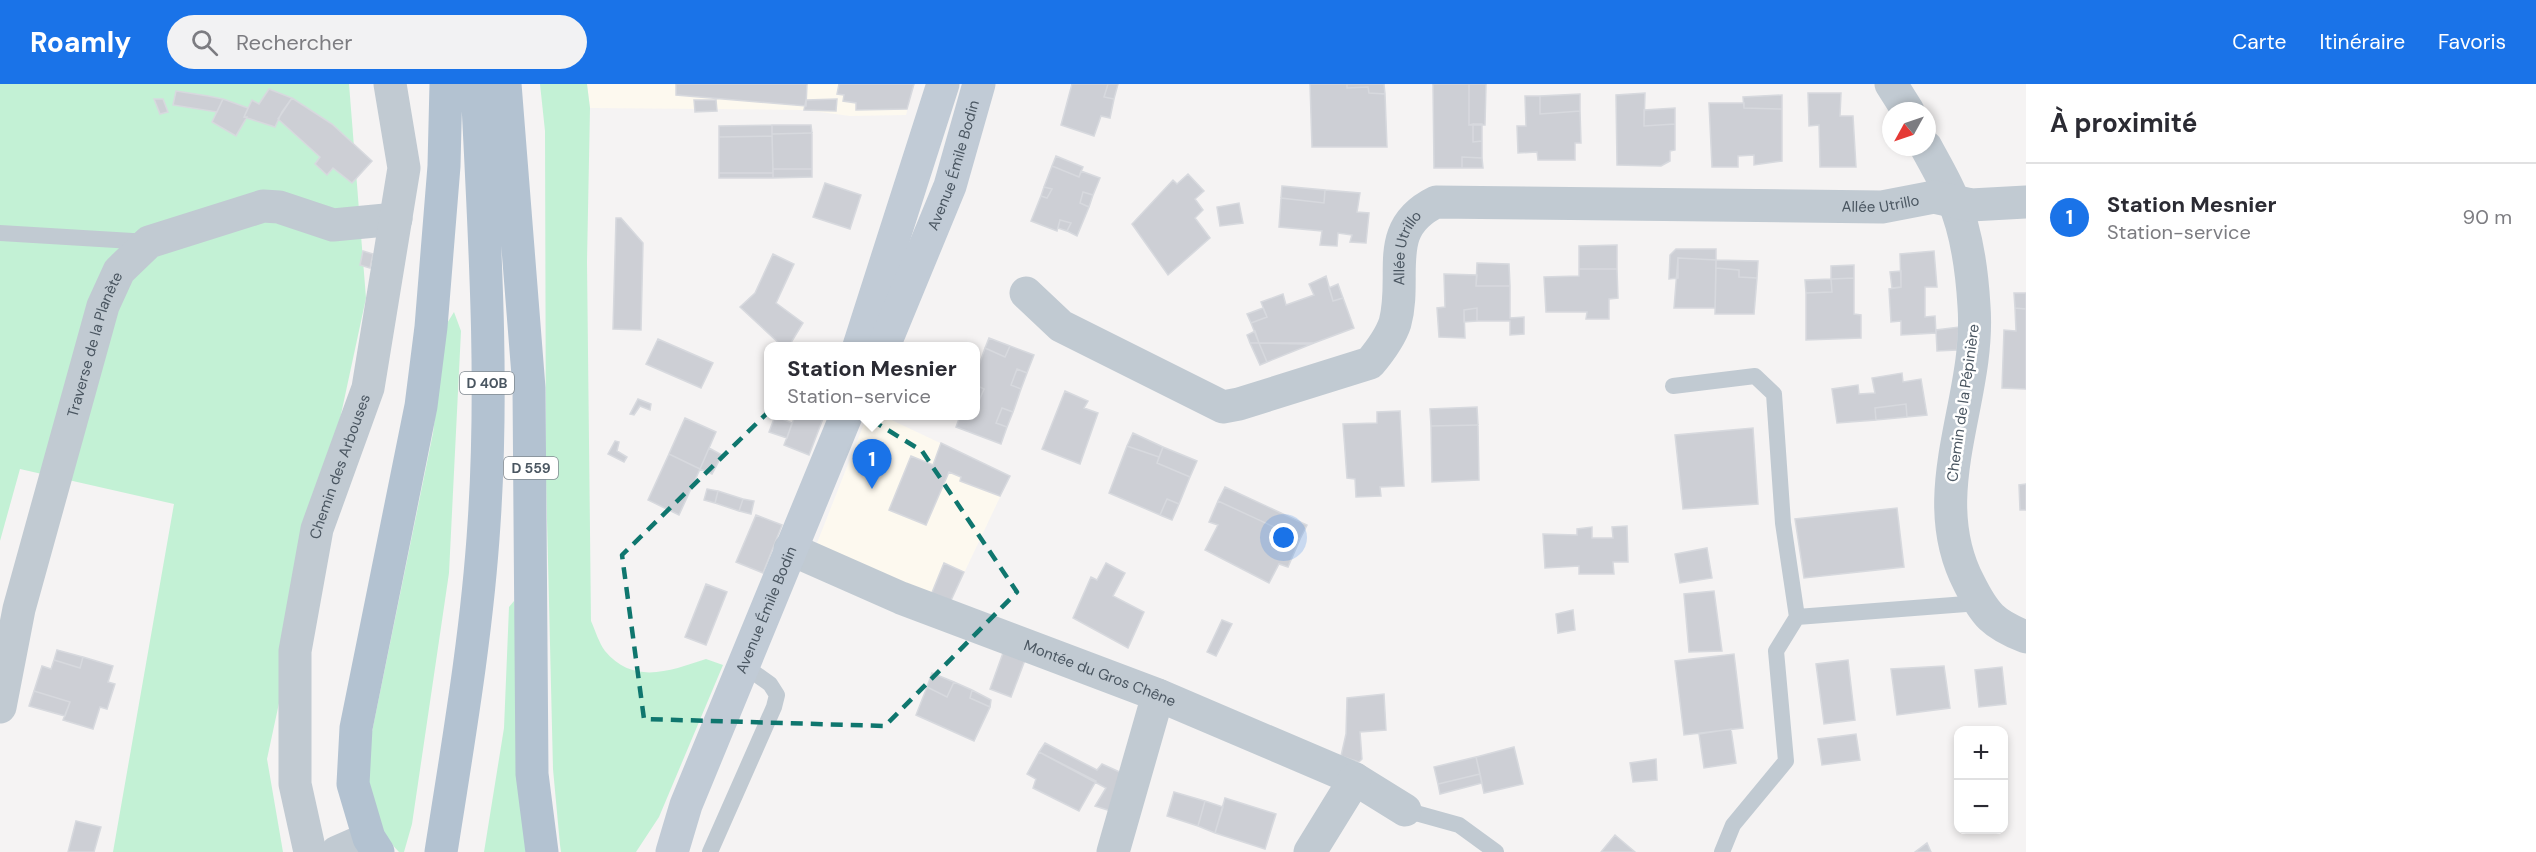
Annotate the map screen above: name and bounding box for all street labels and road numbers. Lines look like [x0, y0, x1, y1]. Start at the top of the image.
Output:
street label: Avenue Émile Bodin [923, 98, 984, 233]
street label: Allée Utrillo [1841, 190, 1921, 217]
street label: Allée Utrillo [1389, 206, 1426, 286]
street label: Traverse de la Planète [63, 269, 127, 419]
street label: Chemin de la Pépinière [1942, 323, 1984, 483]
road number: D 40B [460, 372, 514, 394]
street label: Chemin des Arbouses [305, 391, 375, 541]
road number: D 559 [504, 457, 558, 479]
street label: Avenue Émile Bodin [731, 543, 801, 677]
street label: Montée du Gros Chêne [1021, 635, 1179, 711]

